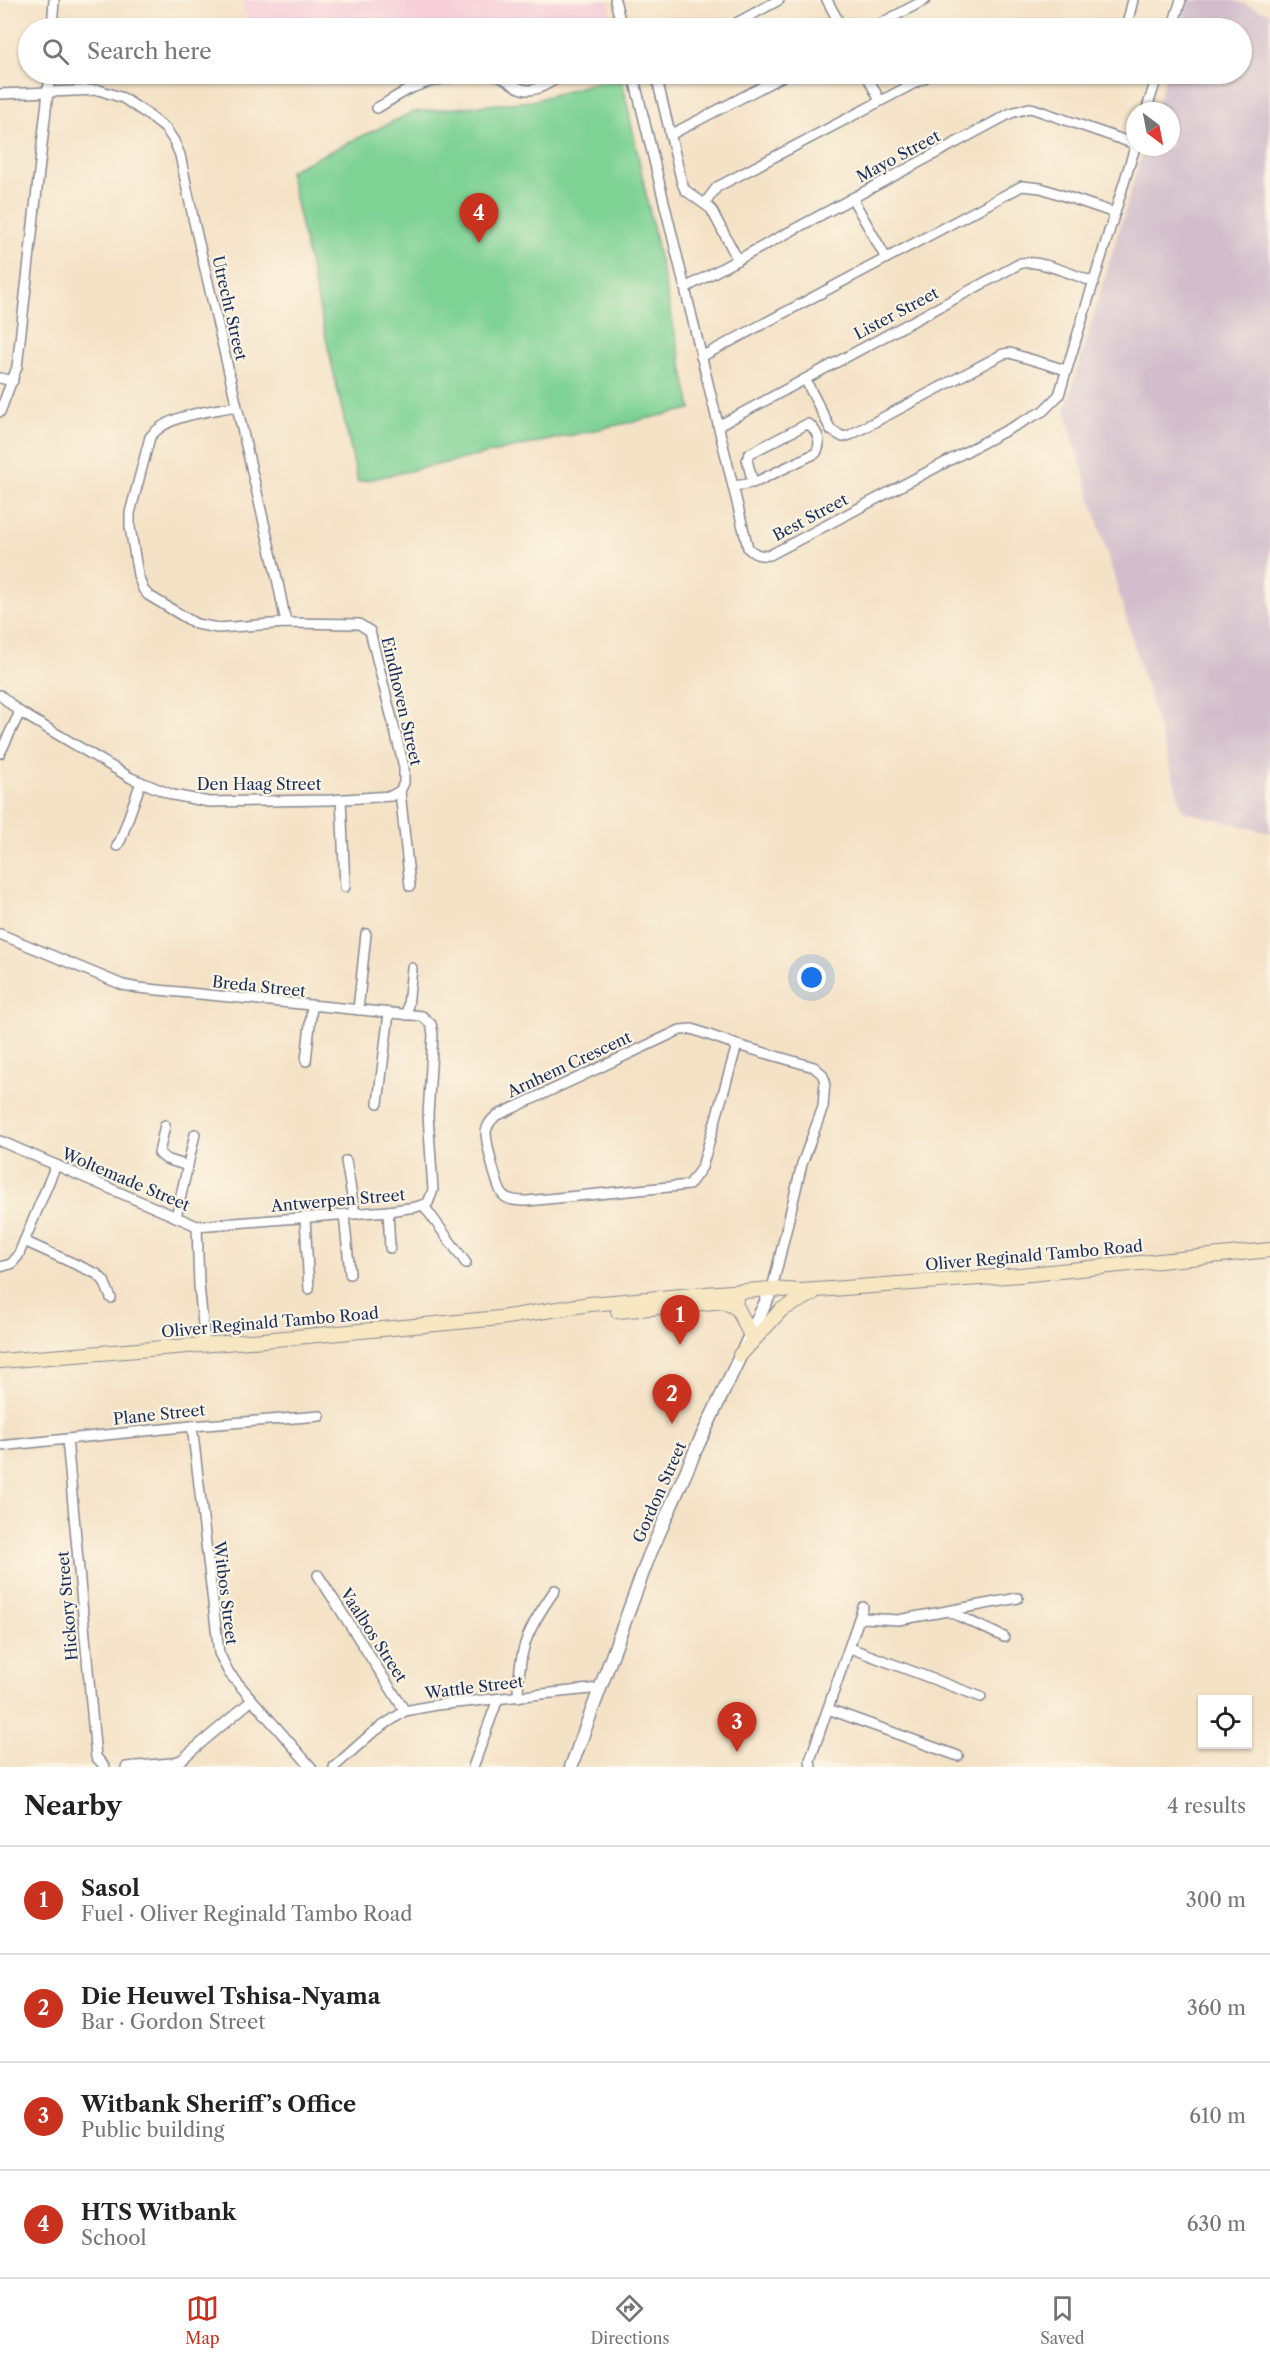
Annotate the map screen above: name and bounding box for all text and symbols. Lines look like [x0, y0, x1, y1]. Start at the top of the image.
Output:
search box [18, 18, 1252, 84]
icon: search [39, 35, 72, 68]
text: Search here [87, 38, 212, 65]
north arrow [1126, 102, 1180, 156]
street label: Mayo Street [853, 125, 944, 186]
pin: 4 [460, 194, 498, 243]
street label: Utrecht Street [208, 254, 252, 363]
street label: Lister Street [850, 282, 942, 344]
street label: Best Street [769, 489, 851, 545]
street label: Eindhoven Street [377, 635, 427, 768]
street label: Den Haag Street [197, 774, 322, 794]
your location [797, 963, 826, 992]
street label: Breda Street [211, 971, 307, 1001]
street label: Arnhem Crescent [503, 1026, 635, 1102]
street label: Woltemade Street [58, 1143, 193, 1215]
street label: Antwerpen Street [269, 1184, 406, 1216]
street label: Oliver Reginald Tambo Road [924, 1236, 1144, 1274]
pin: 1 [660, 1296, 700, 1345]
street label: Oliver Reginald Tambo Road [160, 1303, 380, 1341]
pin: 2 [652, 1374, 692, 1424]
street label: Plane Street [112, 1399, 206, 1429]
street label: Gordon Street [628, 1438, 690, 1546]
street label: Witbos Street [210, 1539, 242, 1646]
street label: Hickory Street [52, 1550, 82, 1662]
street label: Vaalbos Street [336, 1584, 412, 1686]
street label: Wattle Street [423, 1671, 525, 1703]
map controls [1198, 1695, 1252, 1749]
button: locate [1198, 1695, 1252, 1749]
pin: 3 [718, 1702, 756, 1752]
text: Nearby [24, 1790, 122, 1822]
text: 4 results [1167, 1794, 1246, 1818]
text: Sasol [81, 1875, 140, 1902]
text: 1 [39, 1888, 48, 1912]
text: 300 m [1186, 1888, 1246, 1912]
text: Fuel · Oliver Reginald Tambo Road [81, 1902, 413, 1926]
text: Die Heuwel Tshisa-Nyama [81, 1983, 380, 2010]
text: 2 [38, 1996, 49, 2020]
text: 360 m [1187, 1996, 1246, 2020]
text: Bar · Gordon Street [81, 2010, 265, 2034]
text: Witbank Sheriff’s Office [81, 2091, 356, 2118]
text: 3 [38, 2104, 49, 2128]
text: 610 m [1189, 2104, 1246, 2128]
text: Public building [81, 2118, 224, 2142]
text: HTS Witbank [81, 2199, 236, 2226]
text: 4 [38, 2212, 49, 2236]
text: 630 m [1187, 2212, 1246, 2236]
text: School [81, 2226, 146, 2250]
tab: Map [185, 2292, 220, 2348]
tab: Directions [590, 2292, 669, 2348]
tab: Saved [1040, 2292, 1085, 2348]

